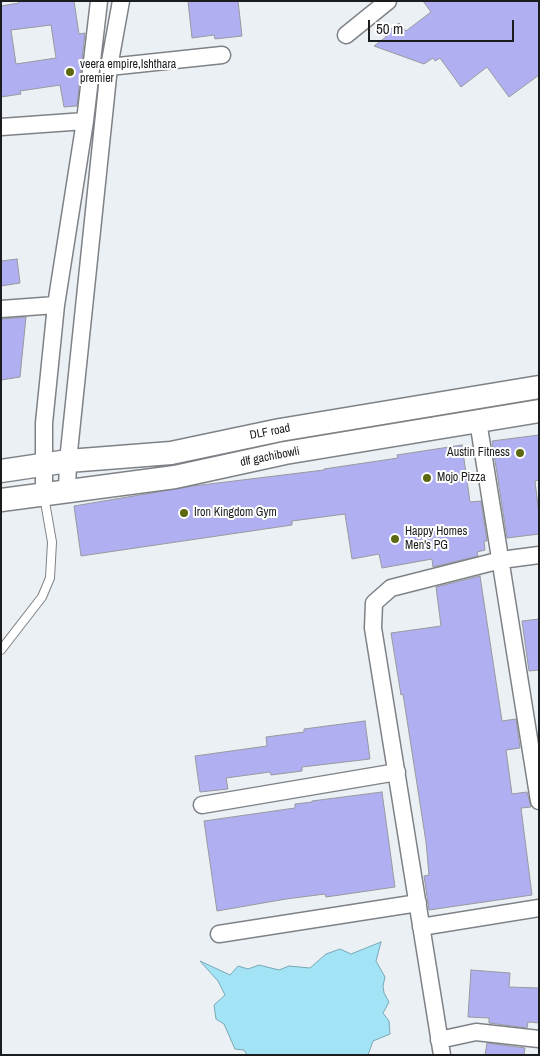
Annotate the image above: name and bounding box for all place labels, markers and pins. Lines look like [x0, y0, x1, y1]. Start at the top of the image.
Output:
place label: veera empire,Ishthara premier [80, 58, 176, 86]
marker: veera empire,Ishthara premier [64, 66, 76, 78]
place label: Austin Fitness [447, 446, 510, 460]
marker: Austin Fitness [514, 447, 526, 459]
place label: Mojo Pizza [437, 471, 486, 485]
marker: Mojo Pizza [421, 472, 433, 484]
place label: Iron Kingdom Gym [194, 506, 277, 520]
marker: Iron Kingdom Gym [178, 507, 190, 519]
place label: Happy Homes Men's PG [405, 525, 467, 553]
marker: Happy Homes Men's PG [389, 533, 401, 545]

